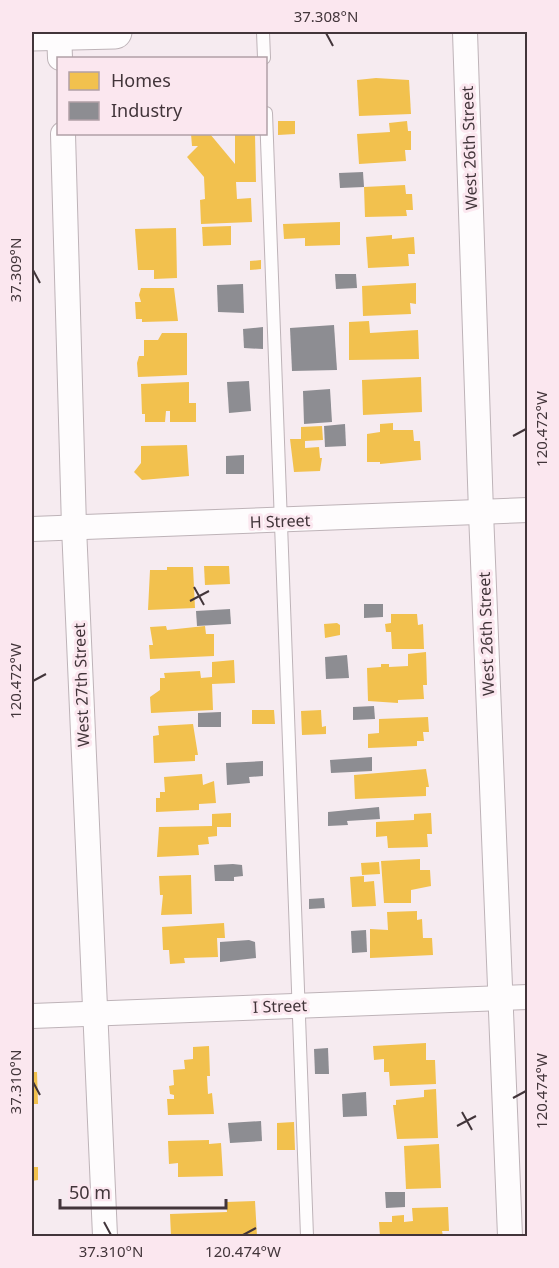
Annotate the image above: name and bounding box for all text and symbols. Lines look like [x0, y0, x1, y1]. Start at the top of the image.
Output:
text: 37.308°N [294, 6, 358, 26]
legend [57, 57, 267, 135]
text: Homes [111, 68, 171, 92]
street label: West 26th Street [456, 85, 482, 210]
text: Industry [111, 98, 183, 122]
text: 37.309°N [5, 238, 25, 302]
text: 120.472°W [531, 391, 551, 467]
street label: H Street [249, 509, 311, 533]
street label: West 26th Street [473, 571, 499, 696]
street label: West 27th Street [68, 622, 94, 747]
text: 120.472°W [5, 643, 25, 719]
street label: I Street [252, 994, 308, 1018]
text: 37.310°N [5, 1050, 25, 1114]
text: 120.474°W [531, 1053, 551, 1129]
scale bar [60, 1172, 226, 1210]
text: 50 m [69, 1180, 111, 1204]
text: 37.310°N [79, 1241, 143, 1261]
text: 120.474°W [205, 1241, 281, 1261]

